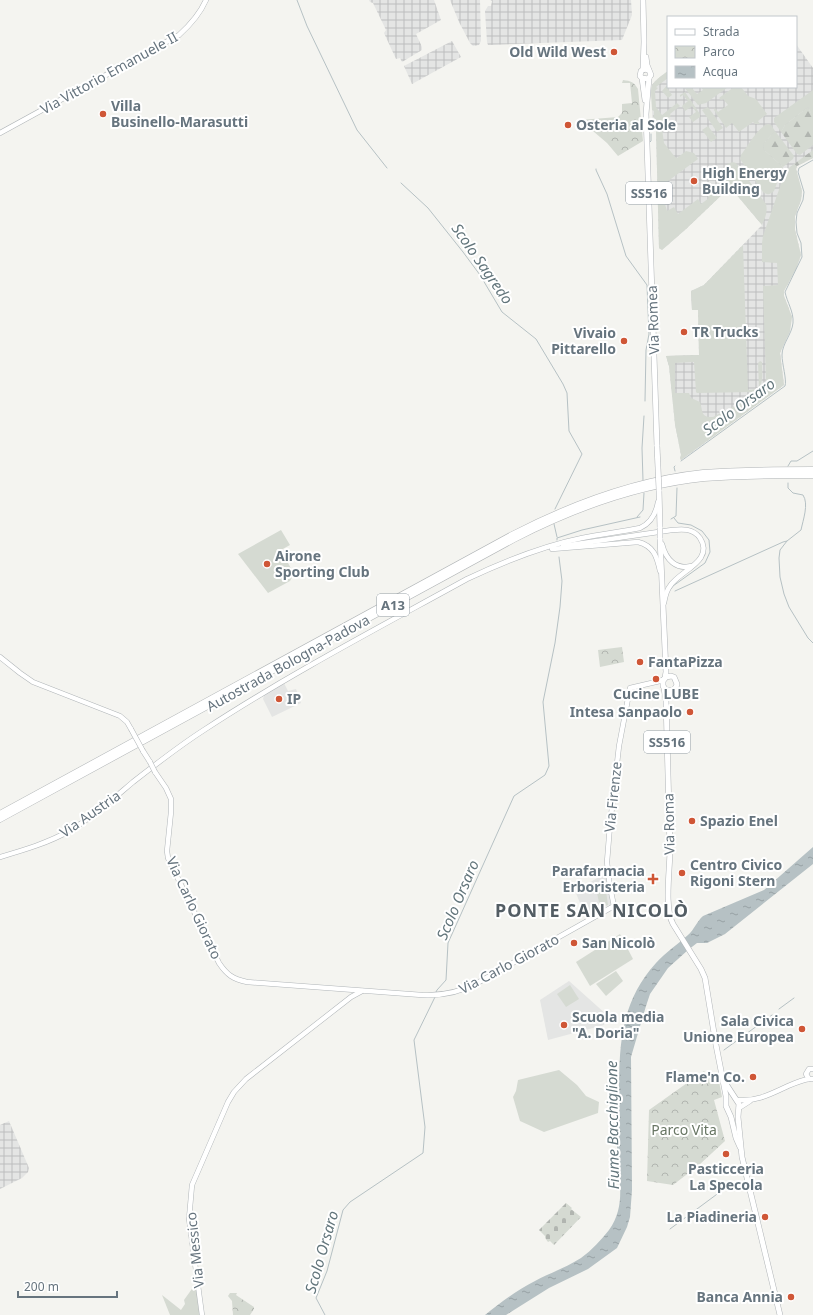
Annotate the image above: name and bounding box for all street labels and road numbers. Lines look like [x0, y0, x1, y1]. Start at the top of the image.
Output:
street label: Via Vittorio Emanuele II [37, 27, 181, 118]
road number: SS516 [626, 182, 672, 204]
street label: Via Romea [642, 285, 663, 355]
road number: A13 [377, 594, 409, 616]
street label: Autostrada Bologna-Padova [203, 610, 373, 715]
road number: SS516 [644, 731, 690, 753]
street label: Via Firenze [599, 761, 626, 833]
street label: Via Austria [56, 786, 124, 841]
street label: Via Roma [658, 793, 679, 855]
street label: Via Carlo Giorato [162, 854, 226, 962]
street label: Via Carlo Giorato [455, 929, 562, 998]
street label: Via Messico [181, 1211, 208, 1289]

